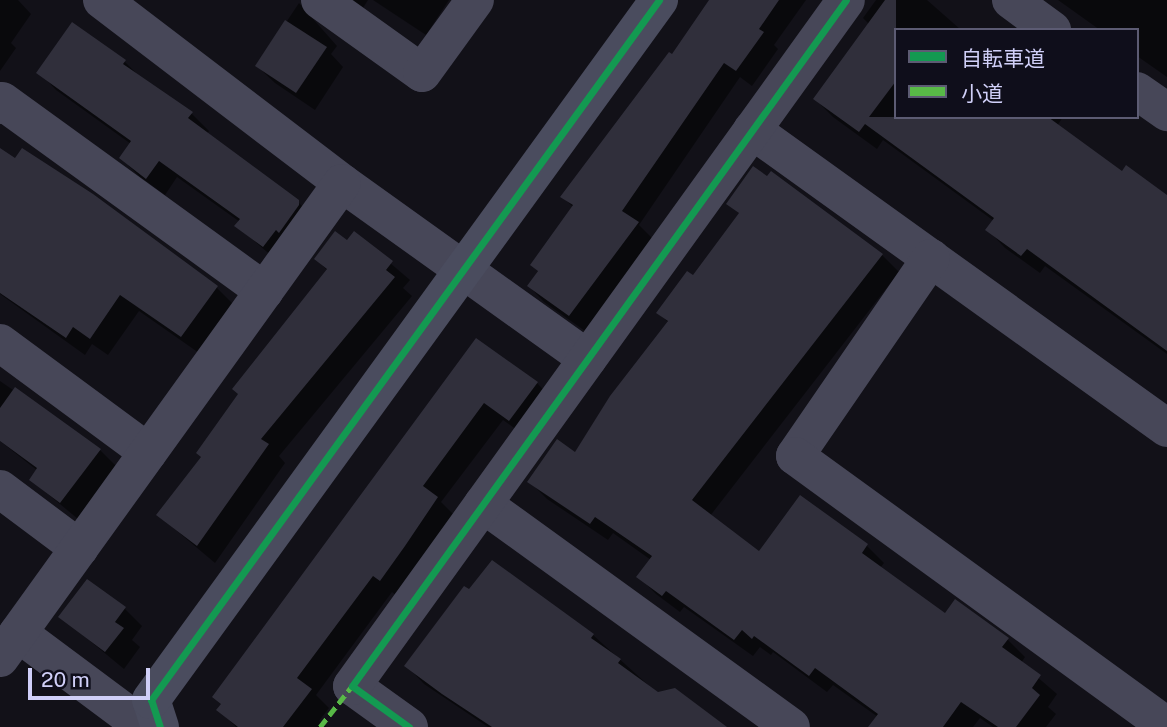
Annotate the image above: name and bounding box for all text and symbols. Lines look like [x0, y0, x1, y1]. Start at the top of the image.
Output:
legend [894, 28, 1139, 119]
text: 自転車道 [961, 46, 1045, 71]
text: 小道 [961, 81, 1003, 106]
scale bar [32, 654, 154, 698]
text: 20 m [41, 667, 90, 692]

